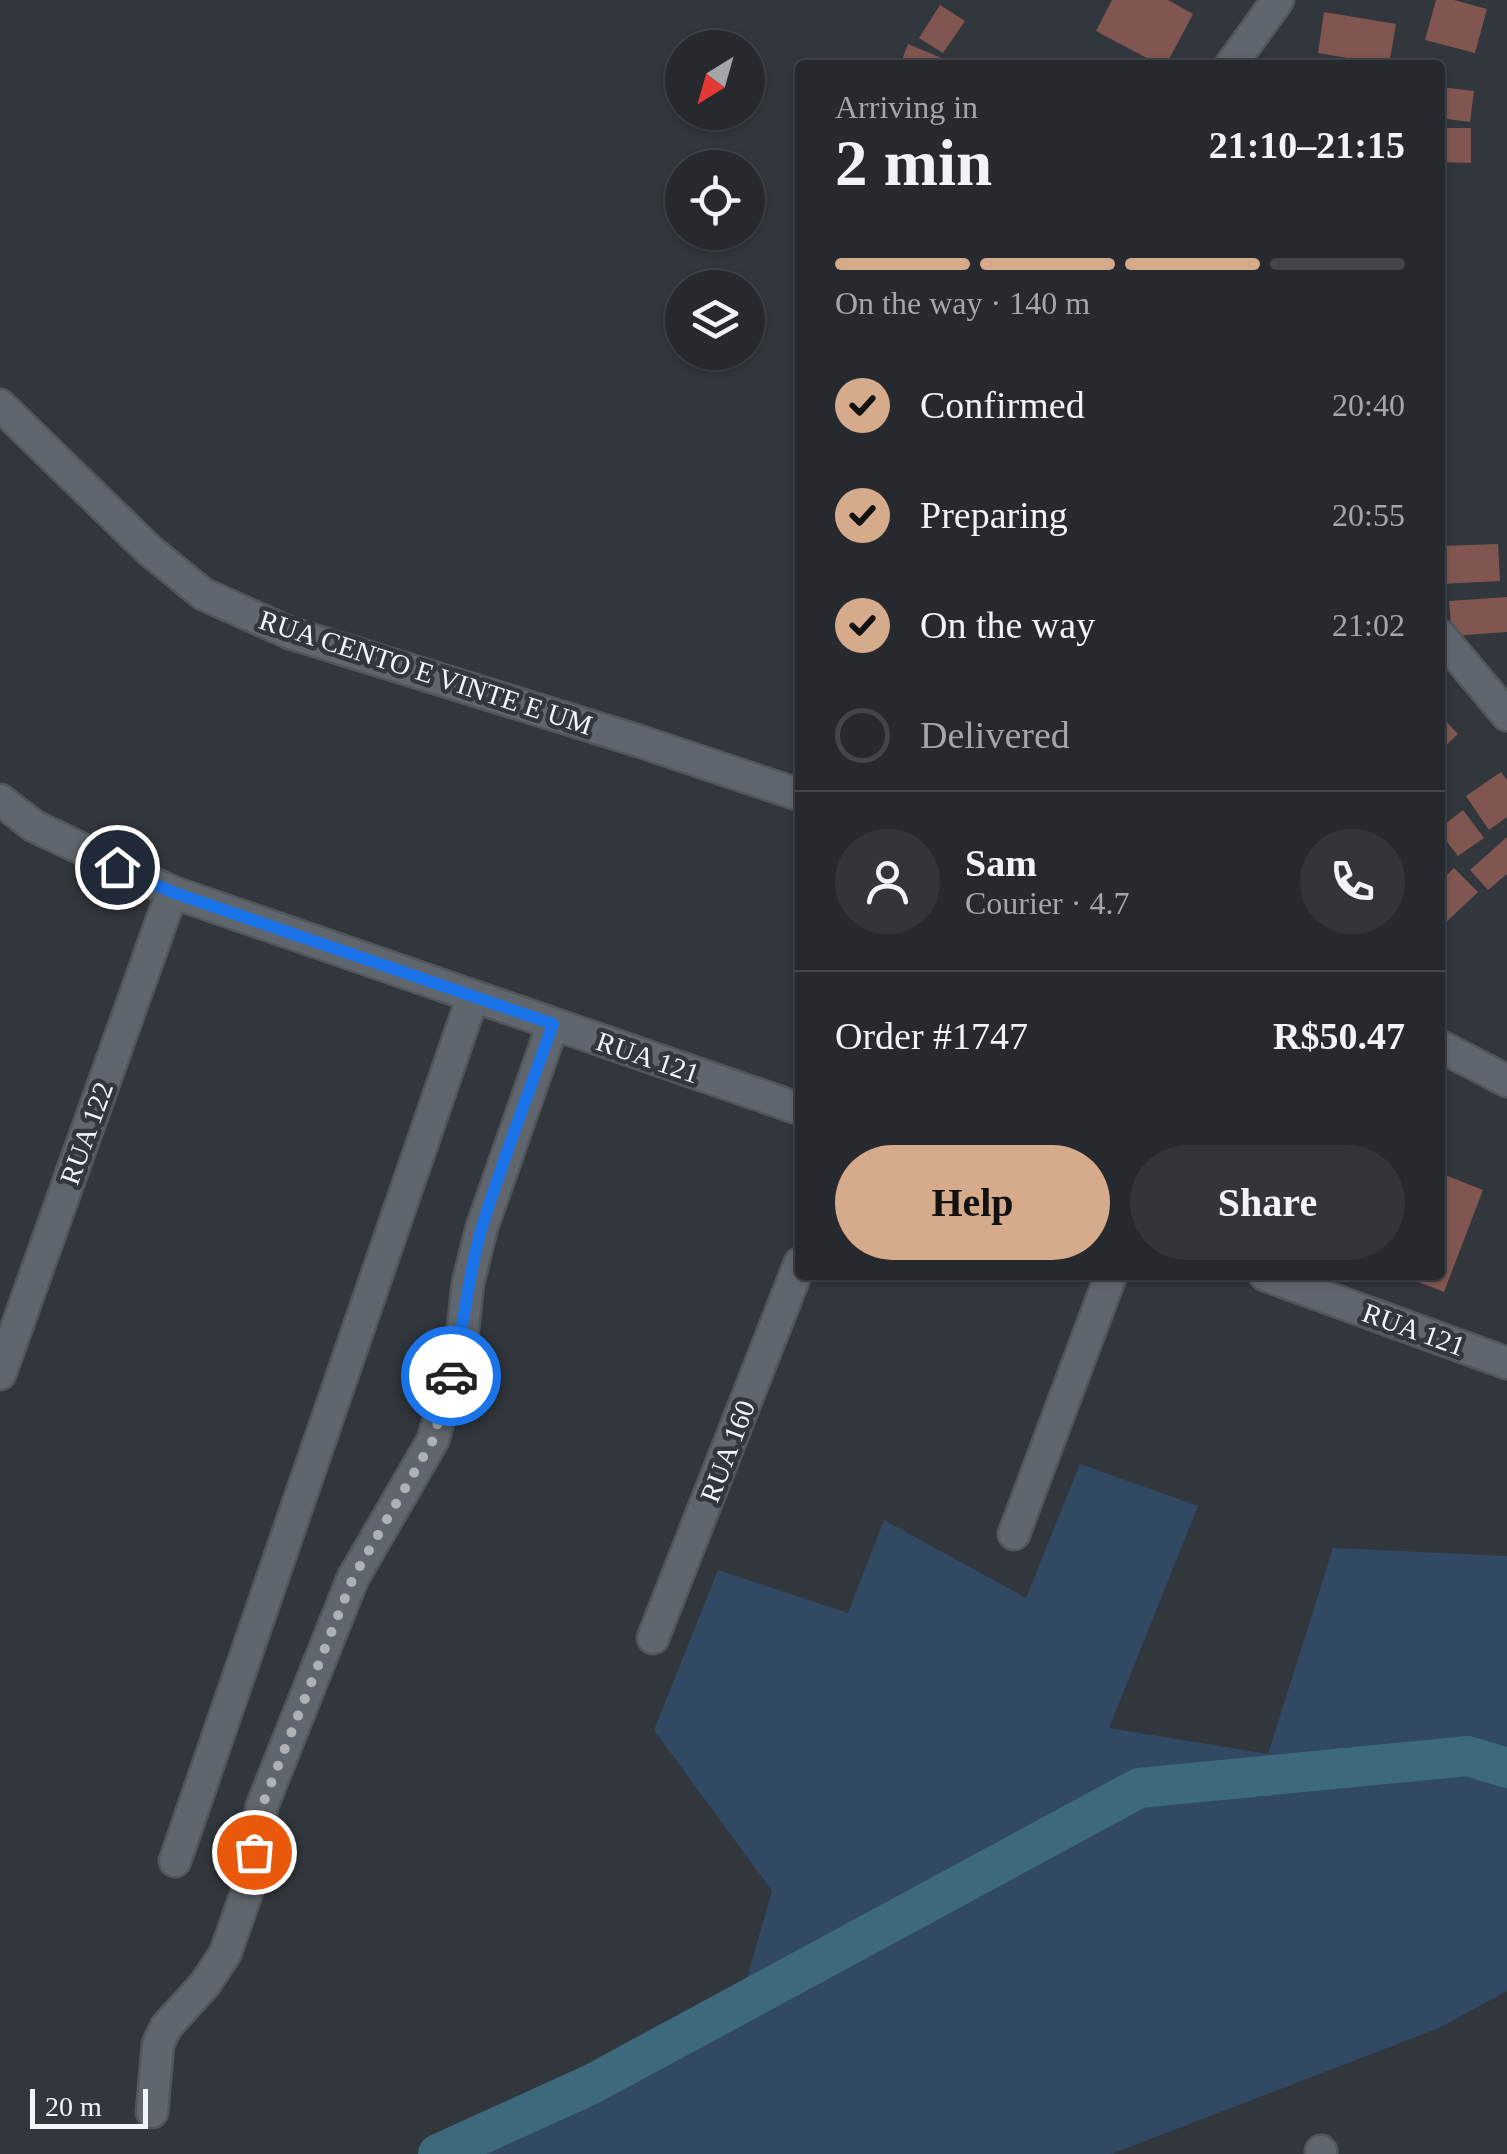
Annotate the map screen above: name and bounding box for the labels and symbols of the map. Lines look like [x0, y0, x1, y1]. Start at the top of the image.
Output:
north arrow [665, 30, 765, 130]
street label: RUA CENTO E VINTE E UM [255, 604, 596, 741]
pin [75, 825, 160, 910]
street label: RUA 121 [592, 1025, 703, 1089]
street label: RUA 122 [54, 1078, 119, 1189]
street label: RUA 121 [1358, 1297, 1469, 1362]
courier [401, 1326, 501, 1426]
street label: RUA 160 [694, 1396, 761, 1506]
pin [212, 1810, 297, 1895]
scale bar [30, 2084, 148, 2128]

